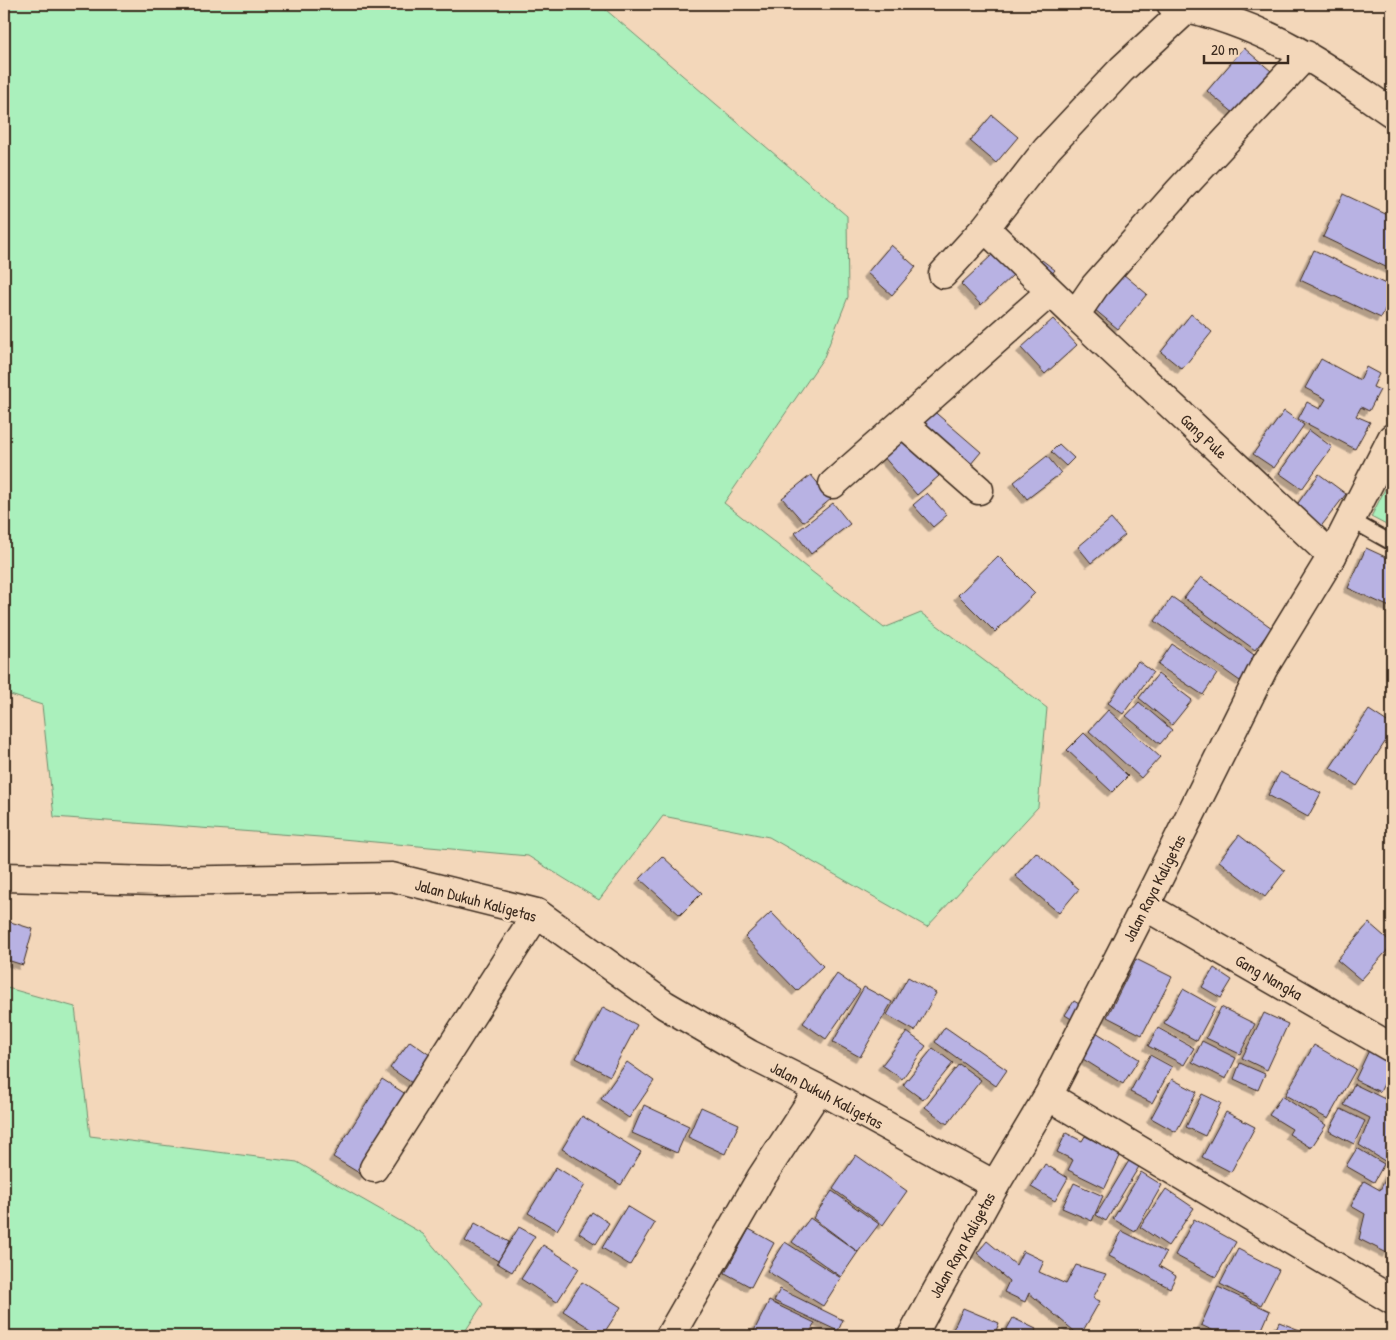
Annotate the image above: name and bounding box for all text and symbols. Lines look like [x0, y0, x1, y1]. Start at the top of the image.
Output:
scale bar [1204, 32, 1287, 64]
text: 20 m [1211, 39, 1238, 60]
street label: Gang Pule [1176, 409, 1233, 464]
street label: Jalan Raya Kaligetas [1117, 831, 1191, 945]
street label: Jalan Dukuh Kaligetas [413, 873, 539, 927]
street label: Gang Nangka [1231, 949, 1307, 1005]
street label: Jalan Dukuh Kaligetas [767, 1056, 887, 1134]
street label: Jalan Raya Kaligetas [924, 1188, 1000, 1302]

